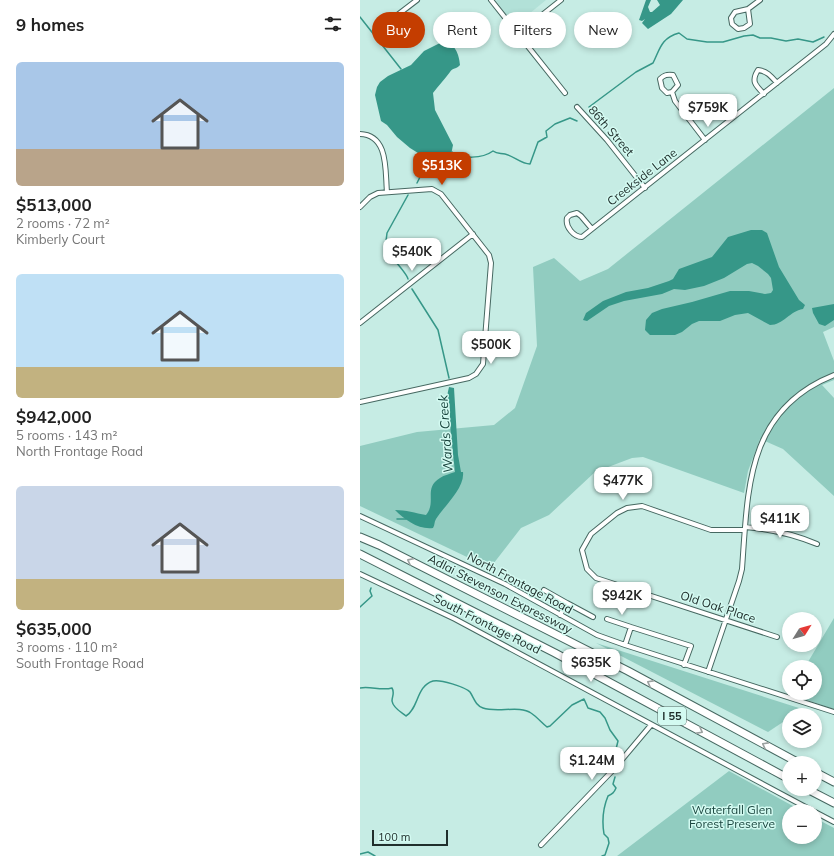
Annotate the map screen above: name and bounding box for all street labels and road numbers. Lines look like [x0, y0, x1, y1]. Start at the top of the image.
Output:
street label: 86th Street [585, 102, 637, 159]
street label: Creekside Lane [604, 145, 680, 209]
street label: North Frontage Road [465, 548, 576, 617]
street label: Adlai Stevenson Expressway [426, 551, 575, 637]
street label: Old Oak Place [679, 587, 758, 626]
street label: South Frontage Road [431, 590, 543, 657]
road number: I 55 [658, 707, 686, 725]

